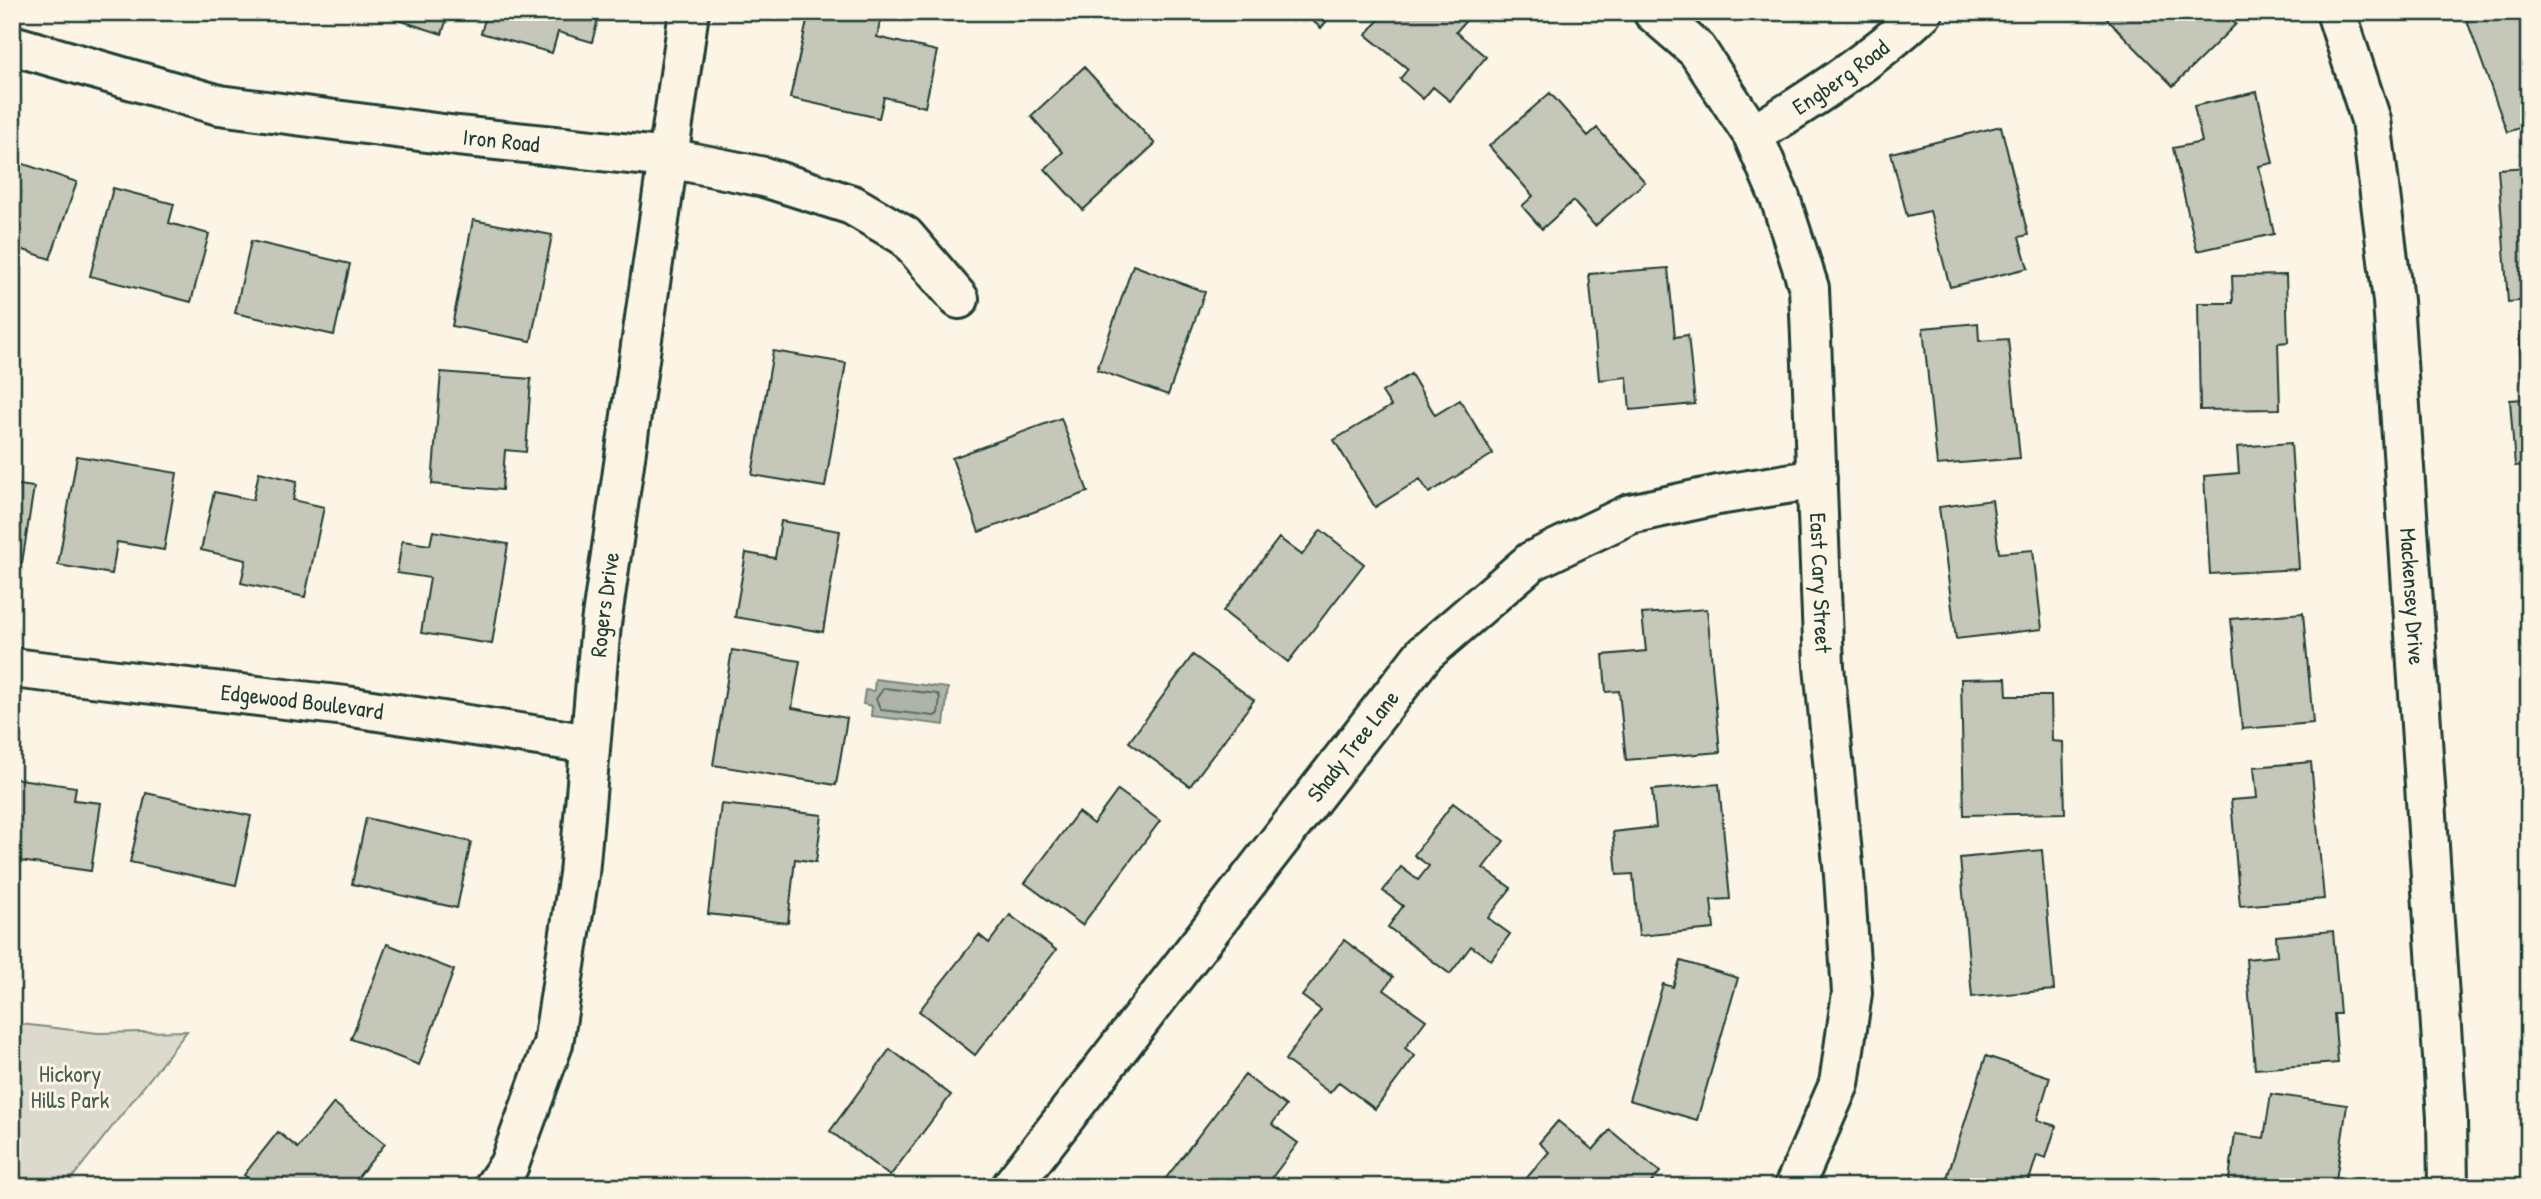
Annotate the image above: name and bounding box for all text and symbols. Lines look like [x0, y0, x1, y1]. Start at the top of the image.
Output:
street label: Engberg Road [1786, 32, 1895, 122]
street label: Iron Road [461, 121, 541, 159]
street label: East Cary Street [1803, 512, 1840, 655]
street label: Mackensey Drive [2393, 527, 2433, 666]
street label: Rogers Drive [582, 550, 626, 658]
street label: Edgewood Boulevard [219, 676, 386, 727]
street label: Shady Tree Lane [1299, 683, 1406, 808]
park label: Hickory Hills Park [31, 1058, 110, 1115]

